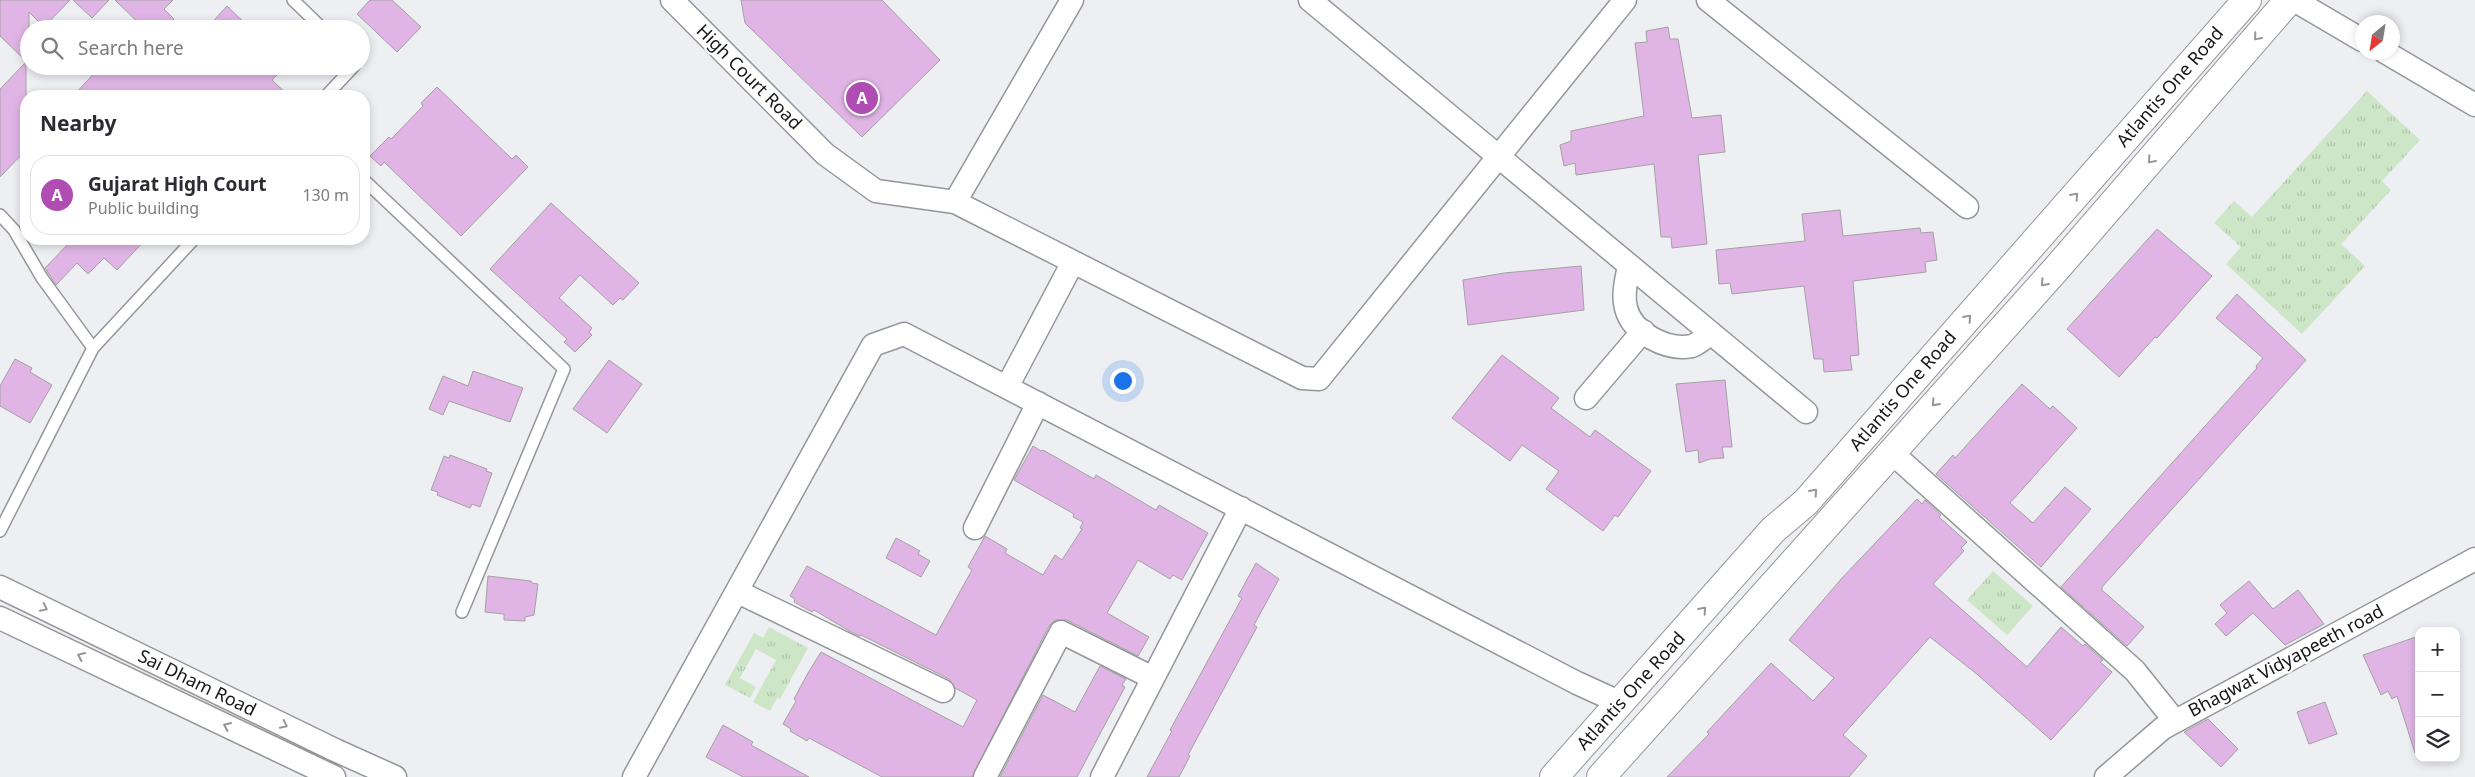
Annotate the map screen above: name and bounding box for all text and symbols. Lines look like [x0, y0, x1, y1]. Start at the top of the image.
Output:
north arrow [2355, 15, 2400, 60]
street label: High Court Road [692, 18, 808, 134]
search box [20, 20, 370, 75]
street label: Atlantis One Road [2110, 21, 2228, 151]
one-way arrow [2255, 31, 2263, 40]
icon: search [38, 34, 66, 62]
text: Search here [78, 35, 184, 61]
pin: A [846, 79, 878, 117]
text: Nearby [40, 109, 116, 137]
one-way arrow [2148, 154, 2157, 163]
text: Gujarat High Court [88, 171, 267, 197]
text: A [51, 184, 63, 206]
text: 130 m [302, 184, 349, 206]
one-way arrow [2069, 192, 2078, 201]
text: Public building [88, 197, 199, 219]
one-way arrow [2041, 277, 2050, 286]
one-way arrow [1962, 314, 1971, 323]
street label: Atlantis One Road [1843, 325, 1961, 455]
your location [1110, 368, 1136, 394]
one-way arrow [1932, 397, 1941, 406]
one-way arrow [1808, 489, 1817, 498]
street label: Bhagwat Vidyapeeth road [2184, 598, 2387, 722]
one-way arrow [39, 602, 48, 612]
one-way arrow [1697, 607, 1706, 616]
street label: Atlantis One Road [1571, 626, 1690, 755]
map controls [2415, 627, 2460, 762]
button: + [2415, 627, 2460, 672]
street label: Sai Dham Road [134, 643, 260, 721]
one-way arrow [77, 652, 86, 662]
button: − [2415, 672, 2460, 717]
button: layers [2415, 717, 2460, 762]
one-way arrow [279, 719, 288, 730]
one-way arrow [223, 722, 232, 732]

